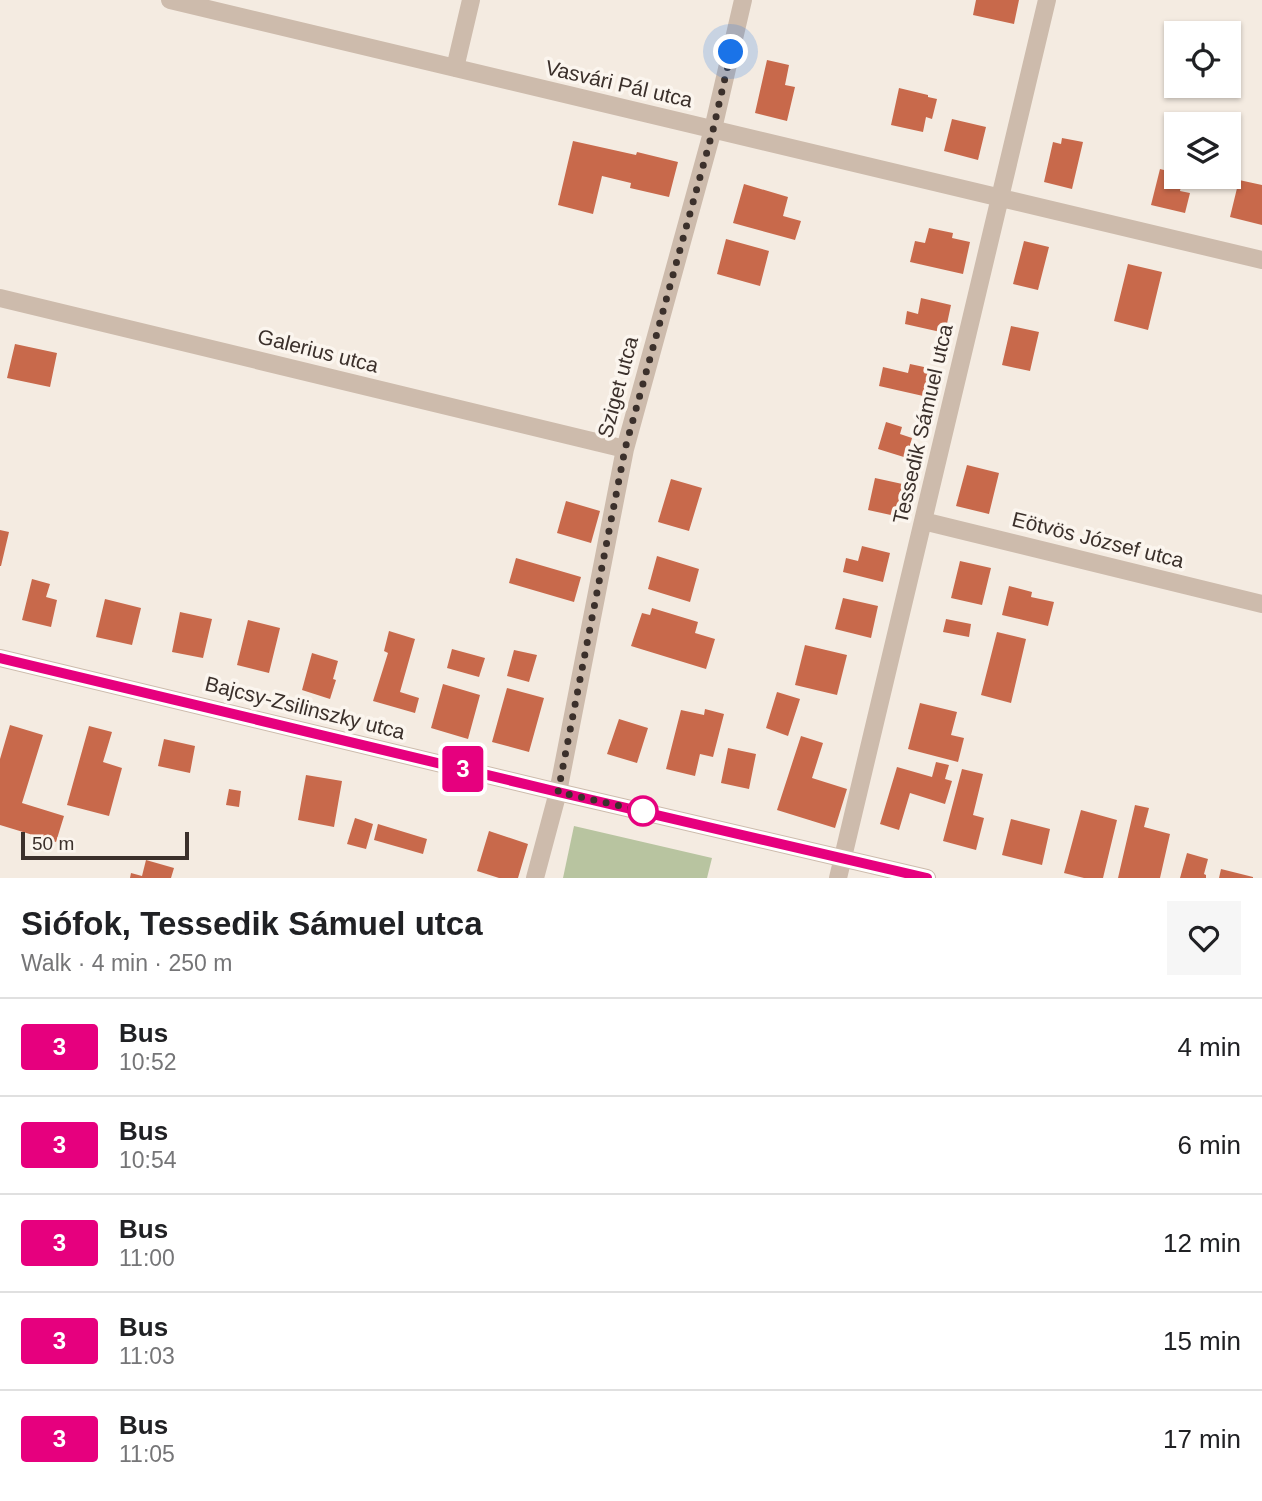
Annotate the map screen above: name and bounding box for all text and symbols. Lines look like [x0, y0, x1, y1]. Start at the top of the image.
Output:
map controls [1164, 21, 1241, 189]
button: locate [1164, 21, 1241, 98]
your location [713, 34, 748, 69]
street label: Vasvári Pál utca [543, 55, 695, 112]
button: layers [1164, 112, 1241, 189]
street label: Tessedik Sámuel utca [888, 321, 957, 526]
street label: Galerius utca [255, 324, 381, 377]
street label: Sziget utca [593, 333, 642, 440]
street label: Eötvös József utca [1010, 507, 1187, 572]
street label: Bajcsy-Zsilinszky utca [203, 672, 408, 744]
line badge: 3 [440, 746, 486, 792]
text: 3 [456, 755, 470, 782]
unlabelled marker [628, 796, 658, 826]
scale bar [21, 829, 189, 861]
text: 50 m [32, 833, 74, 854]
button: heart [1167, 901, 1241, 975]
text: Siófok, Tessedik Sámuel utca [21, 905, 483, 942]
text: Walk · 4 min · 250 m [21, 950, 232, 976]
text: Bus [119, 1018, 168, 1048]
text: 4 min [1177, 1032, 1241, 1062]
text: 3 [53, 1033, 66, 1060]
text: 10:52 [119, 1049, 177, 1075]
text: Bus [119, 1116, 168, 1146]
text: 6 min [1177, 1130, 1241, 1160]
text: 3 [53, 1131, 66, 1158]
text: 10:54 [119, 1147, 177, 1173]
text: Bus [119, 1214, 168, 1244]
text: 12 min [1163, 1228, 1241, 1258]
text: 3 [53, 1229, 66, 1256]
text: 11:00 [119, 1245, 175, 1271]
text: Bus [119, 1312, 168, 1342]
text: 15 min [1163, 1326, 1241, 1356]
text: 3 [53, 1327, 66, 1354]
text: 11:03 [119, 1343, 175, 1369]
text: Bus [119, 1410, 168, 1440]
text: 17 min [1163, 1424, 1241, 1454]
text: 3 [53, 1425, 66, 1452]
text: 11:05 [119, 1441, 175, 1467]

